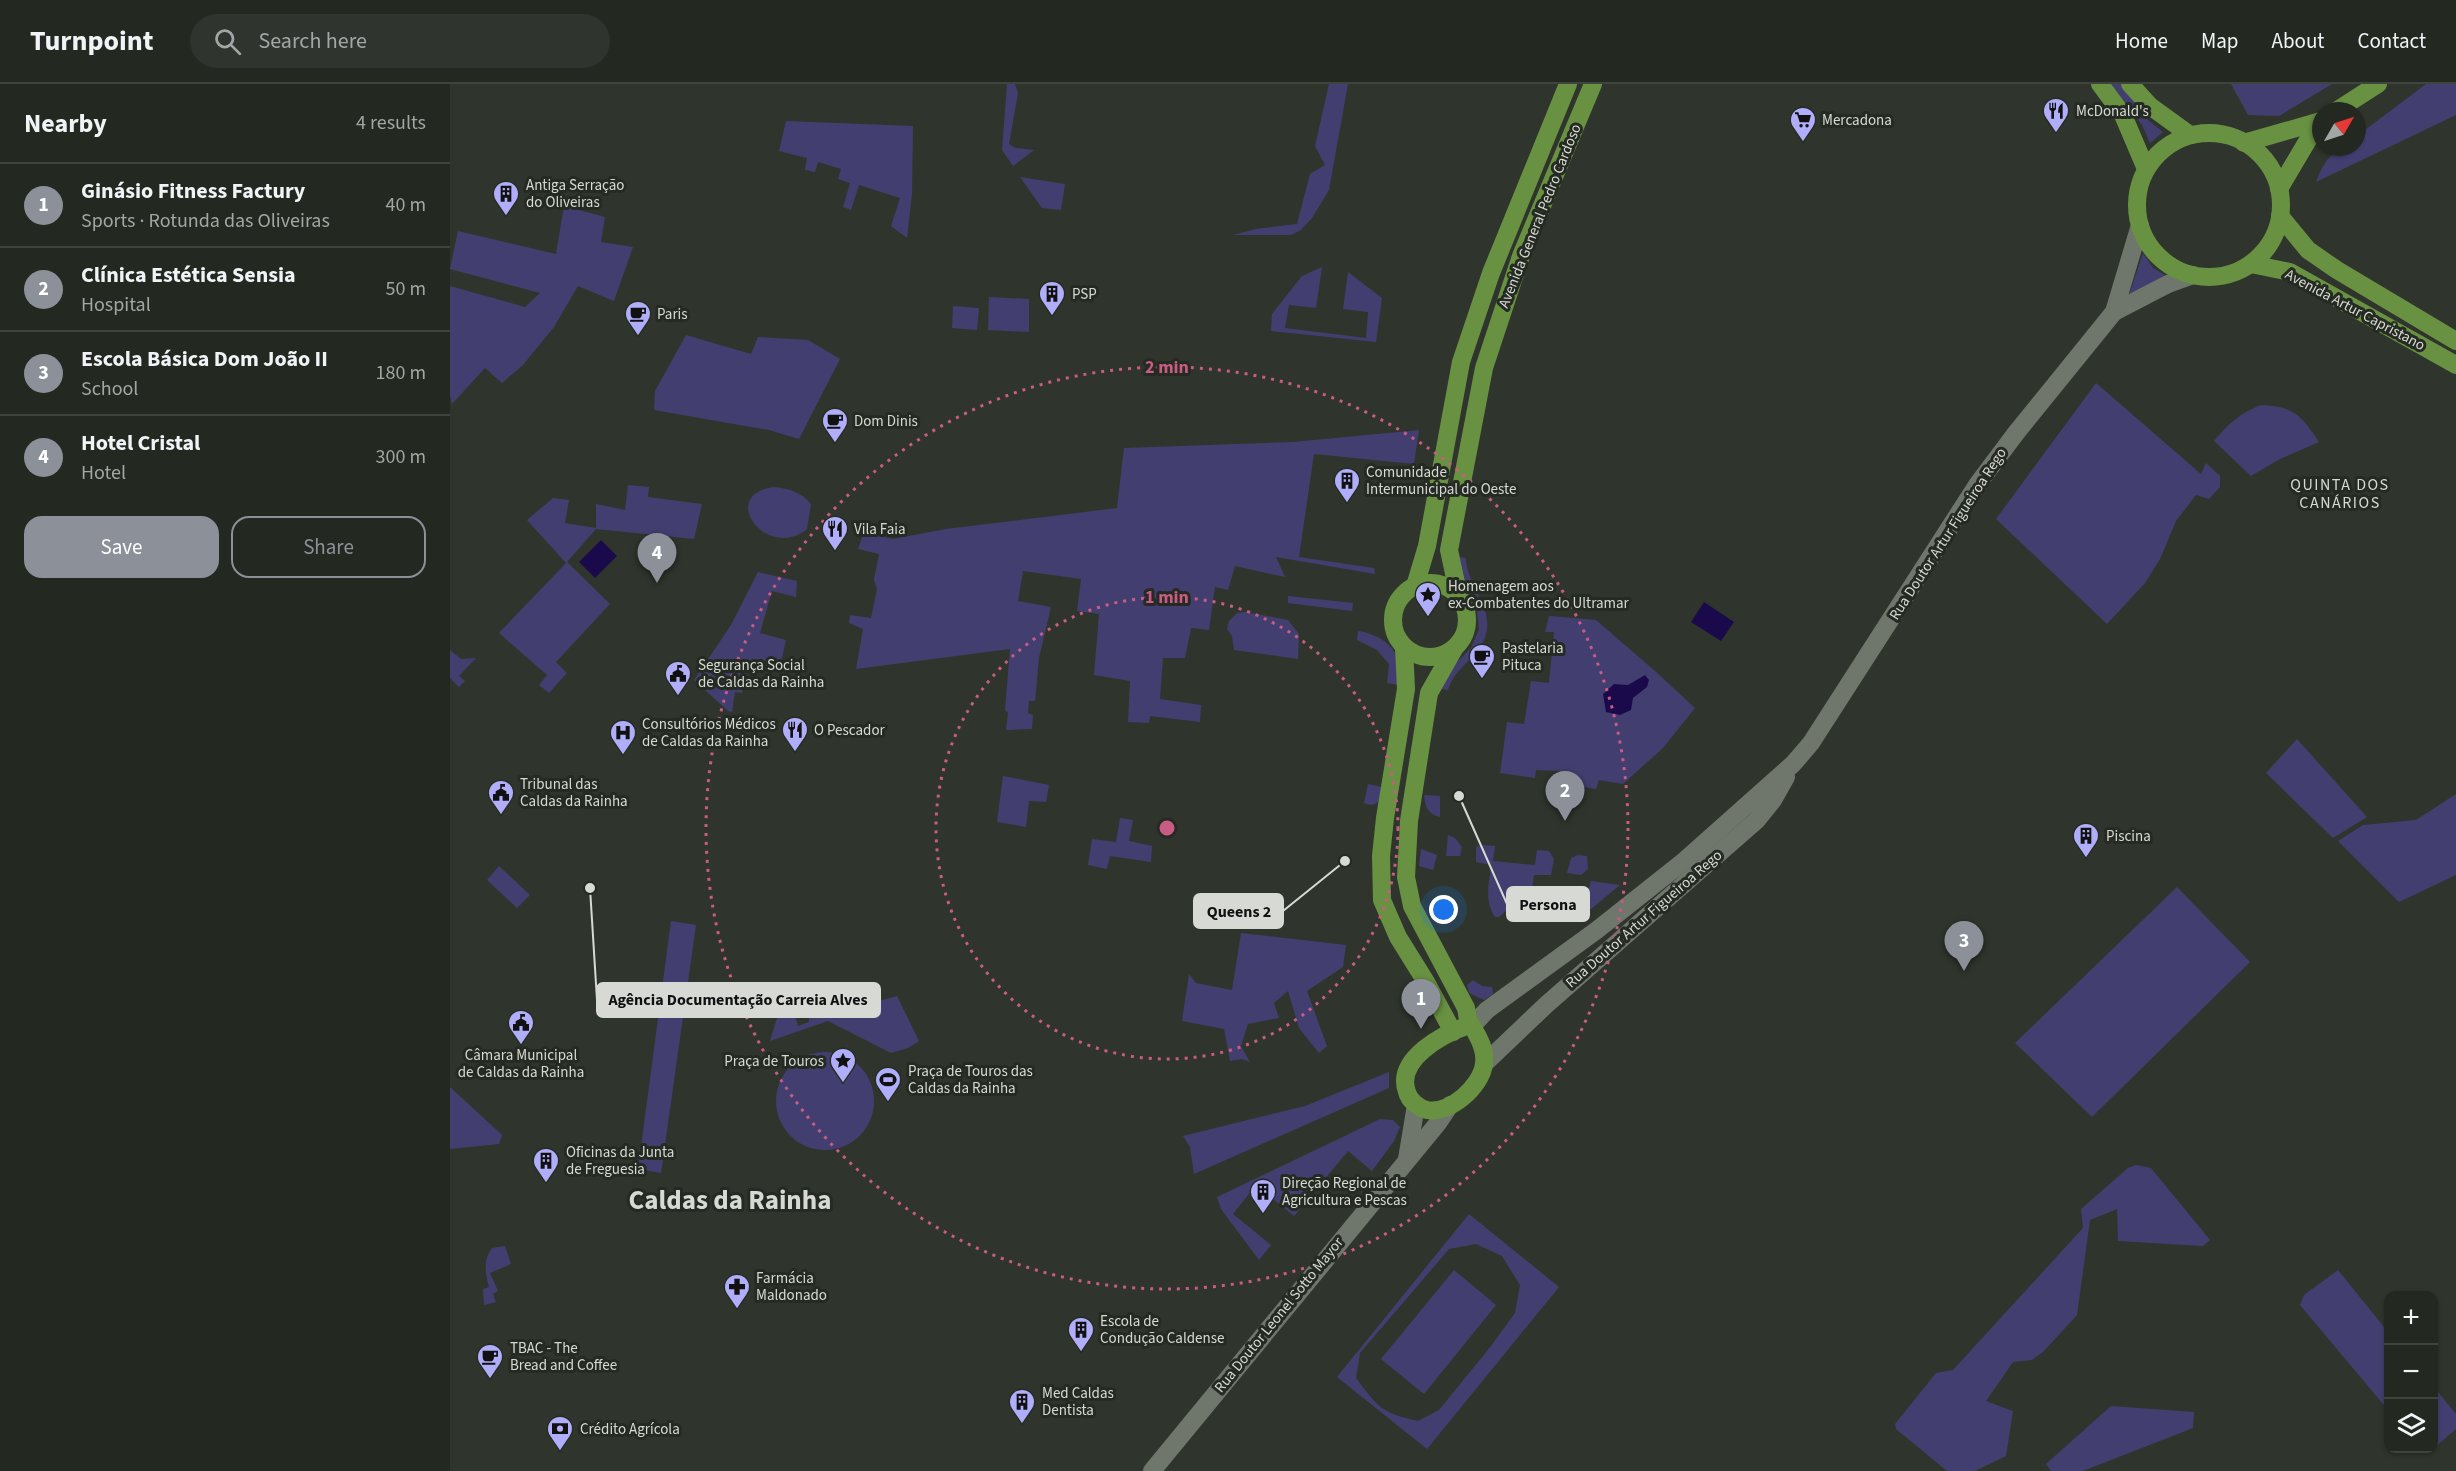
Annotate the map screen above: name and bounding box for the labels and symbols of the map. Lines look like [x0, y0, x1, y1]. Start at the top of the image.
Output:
restaurant icon: McDonald's [2041, 96, 2071, 134]
place label: McDonald's [2076, 101, 2149, 122]
north arrow [2312, 102, 2366, 156]
supermarket icon: Mercadona [1788, 105, 1818, 143]
place label: Mercadona [1822, 110, 1892, 131]
street label: Avenida General Pedro Cardoso [1493, 121, 1587, 311]
place label: Antiga Serração do Oliveiras [526, 175, 624, 213]
building icon: Antiga Serração do Oliveiras [491, 179, 521, 217]
street label: Avenida Artur Capristano [2281, 264, 2429, 356]
building icon: PSP [1037, 279, 1067, 317]
place label: PSP [1072, 284, 1097, 305]
cafe icon: Paris [623, 299, 653, 337]
place label: Paris [657, 304, 688, 325]
text: 2 min [1145, 355, 1189, 380]
cafe icon: Dom Dinis [820, 406, 850, 444]
place label: Dom Dinis [854, 411, 918, 432]
street label: Rua Doutor Artur Figueiroa Rego [1884, 444, 2012, 624]
place label: Comunidade Intermunicipal do Oeste [1366, 462, 1516, 500]
building icon: Comunidade Intermunicipal do Oeste [1332, 466, 1362, 504]
district label: QUINTA DOS CANÁRIOS [2290, 474, 2390, 514]
restaurant icon: Vila Faia [820, 514, 850, 552]
place label: Vila Faia [854, 519, 906, 540]
pin: 4 [638, 534, 676, 583]
place label: Homenagem aos ex-Combatentes do Ultramar [1448, 576, 1630, 614]
place icon: Homenagem aos ex-Combatentes do Ultramar [1413, 580, 1443, 618]
text: 1 min [1145, 585, 1189, 610]
place label: Pastelaria Pituca [1502, 638, 1564, 676]
cafe icon: Pastelaria Pituca [1467, 642, 1497, 680]
place label: Segurança Social de Caldas da Rainha [698, 655, 824, 693]
public building icon: Segurança Social de Caldas da Rainha [663, 659, 693, 697]
place label: Consultórios Médicos de Caldas da Rainha [642, 714, 776, 752]
restaurant icon: O Pescador [780, 715, 810, 753]
hospital icon: Consultórios Médicos de Caldas da Rainha [608, 718, 638, 756]
place label: O Pescador [814, 720, 886, 741]
pin: 2 [1546, 772, 1584, 821]
place label: Tribunal das Caldas da Rainha [520, 774, 628, 812]
public building icon: Tribunal das Caldas da Rainha [486, 778, 516, 816]
centre of rings [1157, 818, 1177, 838]
building icon: Piscina [2071, 821, 2101, 859]
place label: Piscina [2106, 826, 2151, 847]
street label: Rua Doutor Artur Figueiroa Rego [1561, 845, 1727, 993]
callout: Persona [1507, 887, 1589, 921]
callout: Queens 2 [1194, 894, 1283, 928]
text: Persona [1519, 894, 1577, 916]
your location [1429, 895, 1458, 924]
text: Queens 2 [1207, 901, 1271, 923]
pin: 3 [1944, 922, 1984, 971]
pin: 1 [1402, 980, 1440, 1029]
callout: Agência Documentação Carreia Alves [597, 983, 880, 1017]
text: Agência Documentação Carreia Alves [607, 989, 868, 1011]
public building icon: Câmara Municipal de Caldas da Rainha [506, 1008, 536, 1046]
place label: Câmara Municipal de Caldas da Rainha [458, 1045, 584, 1083]
place icon: Praça de Touros [828, 1046, 858, 1084]
place label: Praça de Touros [724, 1051, 824, 1072]
place label: Praça de Touros das Caldas da Rainha [908, 1061, 1033, 1099]
sports icon: Praça de Touros das Caldas da Rainha [873, 1065, 903, 1103]
place label: Oficinas da Junta de Freguesia [566, 1142, 674, 1180]
building icon: Oficinas da Junta de Freguesia [531, 1146, 561, 1184]
place label: Direção Regional de Agricultura e Pescas [1282, 1173, 1407, 1211]
building icon: Direção Regional de Agricultura e Pescas [1248, 1177, 1278, 1215]
district label: Caldas da Rainha [629, 1181, 831, 1220]
street label: Rua Doutor Leonel Sotto Mayor [1210, 1232, 1349, 1397]
place label: Farmácia Maldonado [756, 1268, 827, 1306]
pharmacy icon: Farmácia Maldonado [722, 1272, 752, 1310]
place label: Escola de Condução Caldense [1100, 1311, 1224, 1349]
building icon: Escola de Condução Caldense [1066, 1315, 1096, 1353]
place label: TBAC - The Bread and Coffee [510, 1338, 617, 1376]
cafe icon: TBAC - The Bread and Coffee [475, 1342, 505, 1380]
place label: Med Caldas Dentista [1042, 1383, 1114, 1421]
building icon: Med Caldas Dentista [1007, 1387, 1037, 1425]
bank icon: Crédito Agrícola [545, 1414, 575, 1452]
place label: Crédito Agrícola [580, 1419, 680, 1440]

